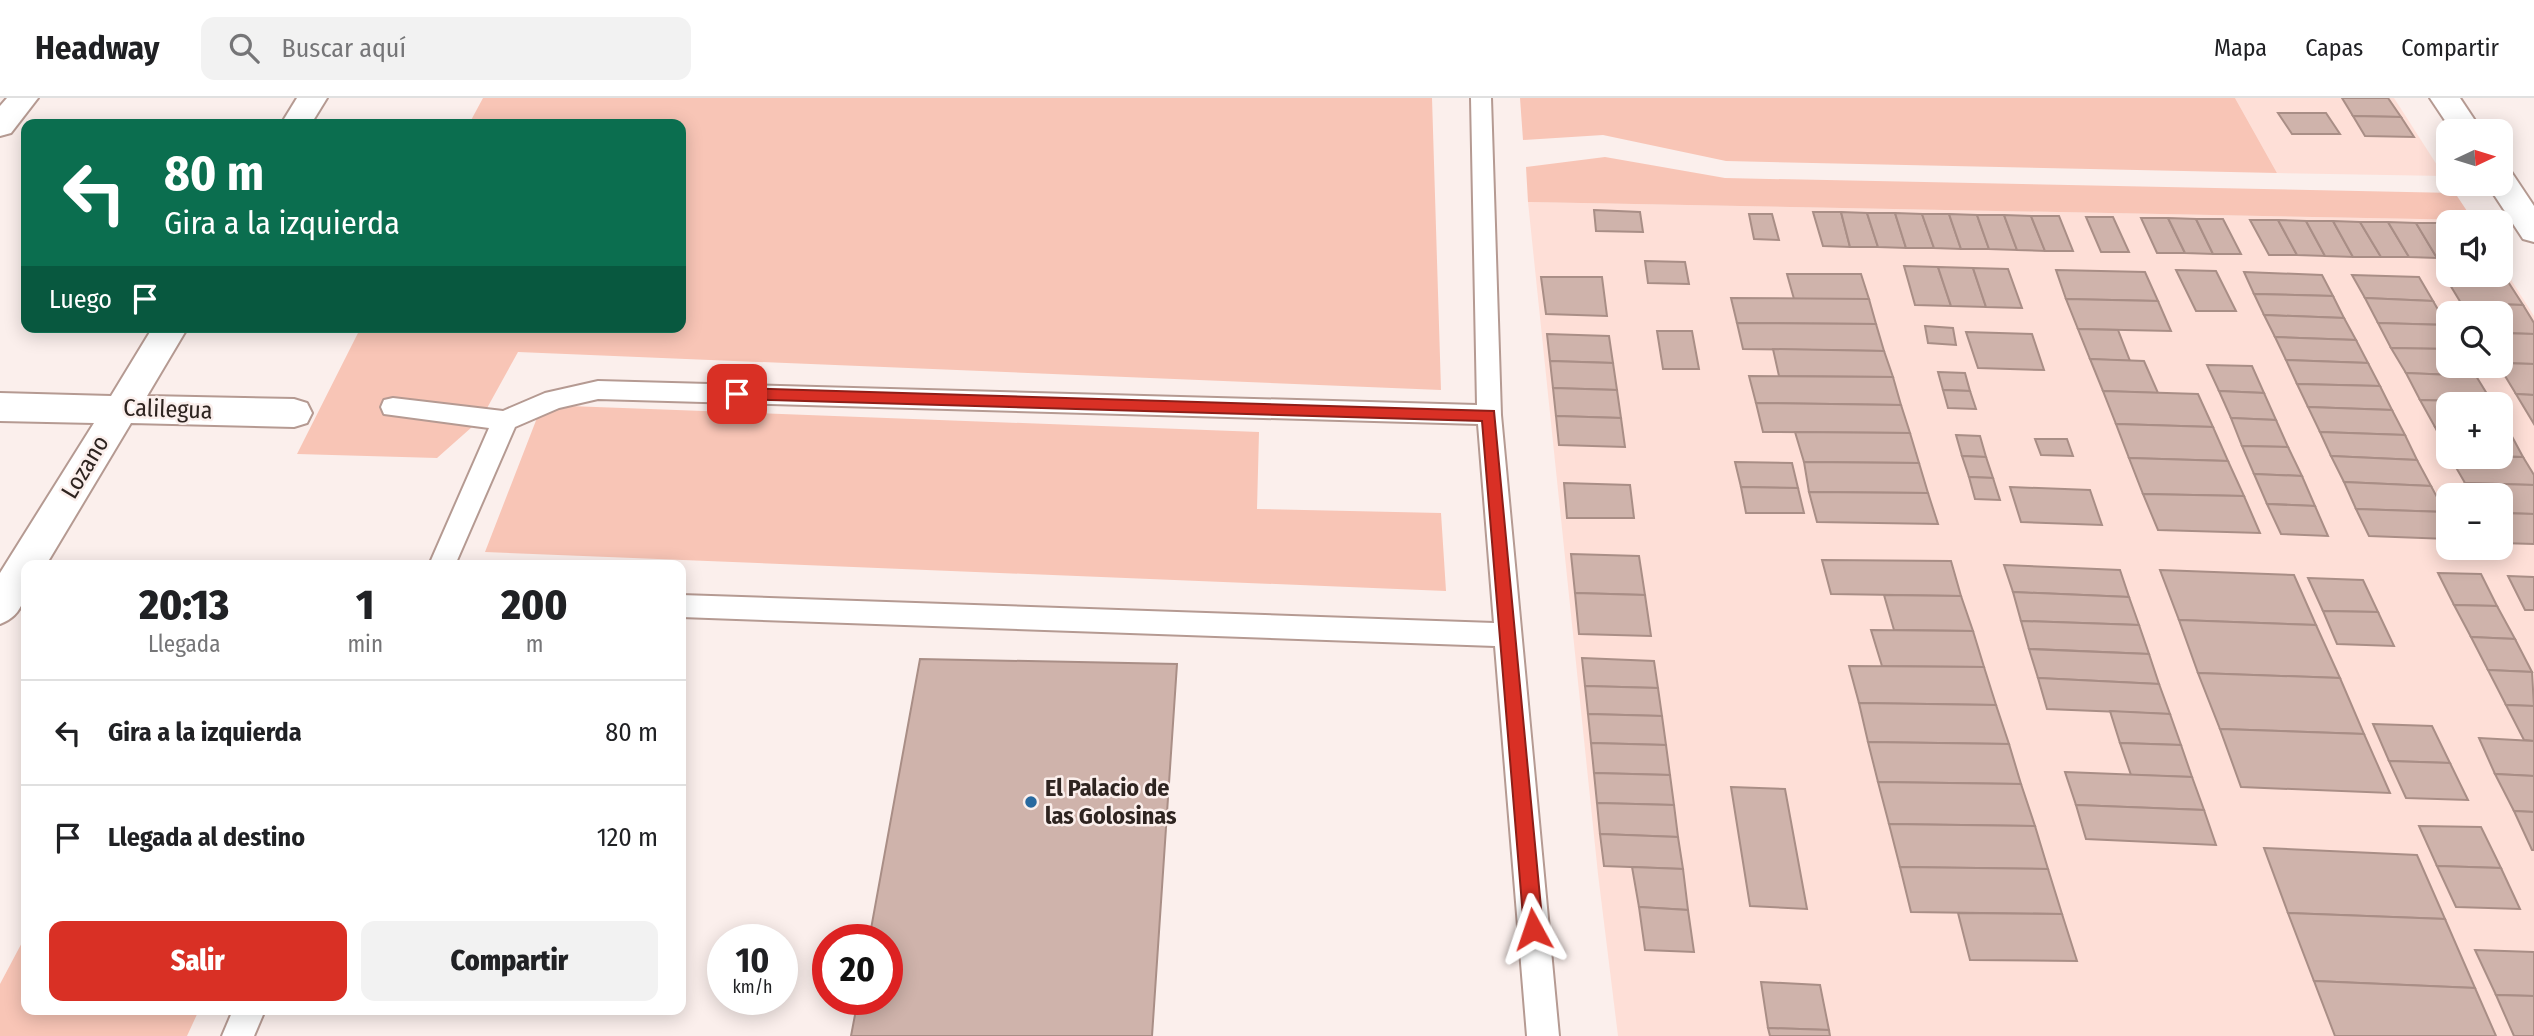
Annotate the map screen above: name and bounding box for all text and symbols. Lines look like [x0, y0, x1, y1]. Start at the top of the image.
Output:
search box [201, 17, 691, 80]
text: Headway [35, 28, 159, 68]
icon: search [225, 29, 263, 67]
text: Buscar aquí [281, 33, 406, 64]
text: Mapa [2214, 34, 2267, 62]
text: Capas [2305, 34, 2363, 62]
text: Compartir [2401, 34, 2499, 62]
north arrow [2436, 119, 2513, 196]
map controls [2436, 119, 2513, 560]
text: 80 m [164, 144, 264, 203]
icon: left [49, 147, 140, 238]
text: Gira a la izquierda [164, 204, 400, 242]
button: sound [2436, 210, 2513, 287]
icon: arrive [126, 280, 164, 318]
text: Luego [49, 284, 112, 315]
button: search [2436, 301, 2513, 378]
pin [707, 364, 767, 424]
icon: arrive [718, 375, 756, 413]
button: + [2436, 392, 2513, 469]
street label: Calilegua [123, 393, 213, 425]
street label: Lozano [55, 430, 115, 504]
button: − [2436, 483, 2513, 560]
text: 20:13 [139, 580, 229, 630]
text: 1 [356, 580, 374, 630]
text: 200 [501, 580, 568, 630]
text: Llegada [148, 630, 220, 658]
text: min [347, 630, 383, 658]
text: m [526, 630, 543, 658]
icon: left [49, 714, 87, 752]
text: Gira a la izquierda [108, 717, 302, 748]
text: 80 m [605, 717, 658, 748]
place label: El Palacio de las Golosinas [1045, 774, 1177, 830]
marker: El Palacio de las Golosinas [1023, 794, 1039, 810]
icon: arrive [49, 819, 87, 857]
text: Llegada al destino [108, 822, 305, 853]
text: 120 m [597, 822, 658, 853]
position arrow [1496, 892, 1570, 966]
button: Salir [49, 921, 347, 1001]
button: Compartir [361, 921, 658, 1001]
speed limit sign: 20 [812, 924, 903, 1015]
text: 10 [736, 939, 769, 981]
text: km/h [732, 976, 773, 998]

